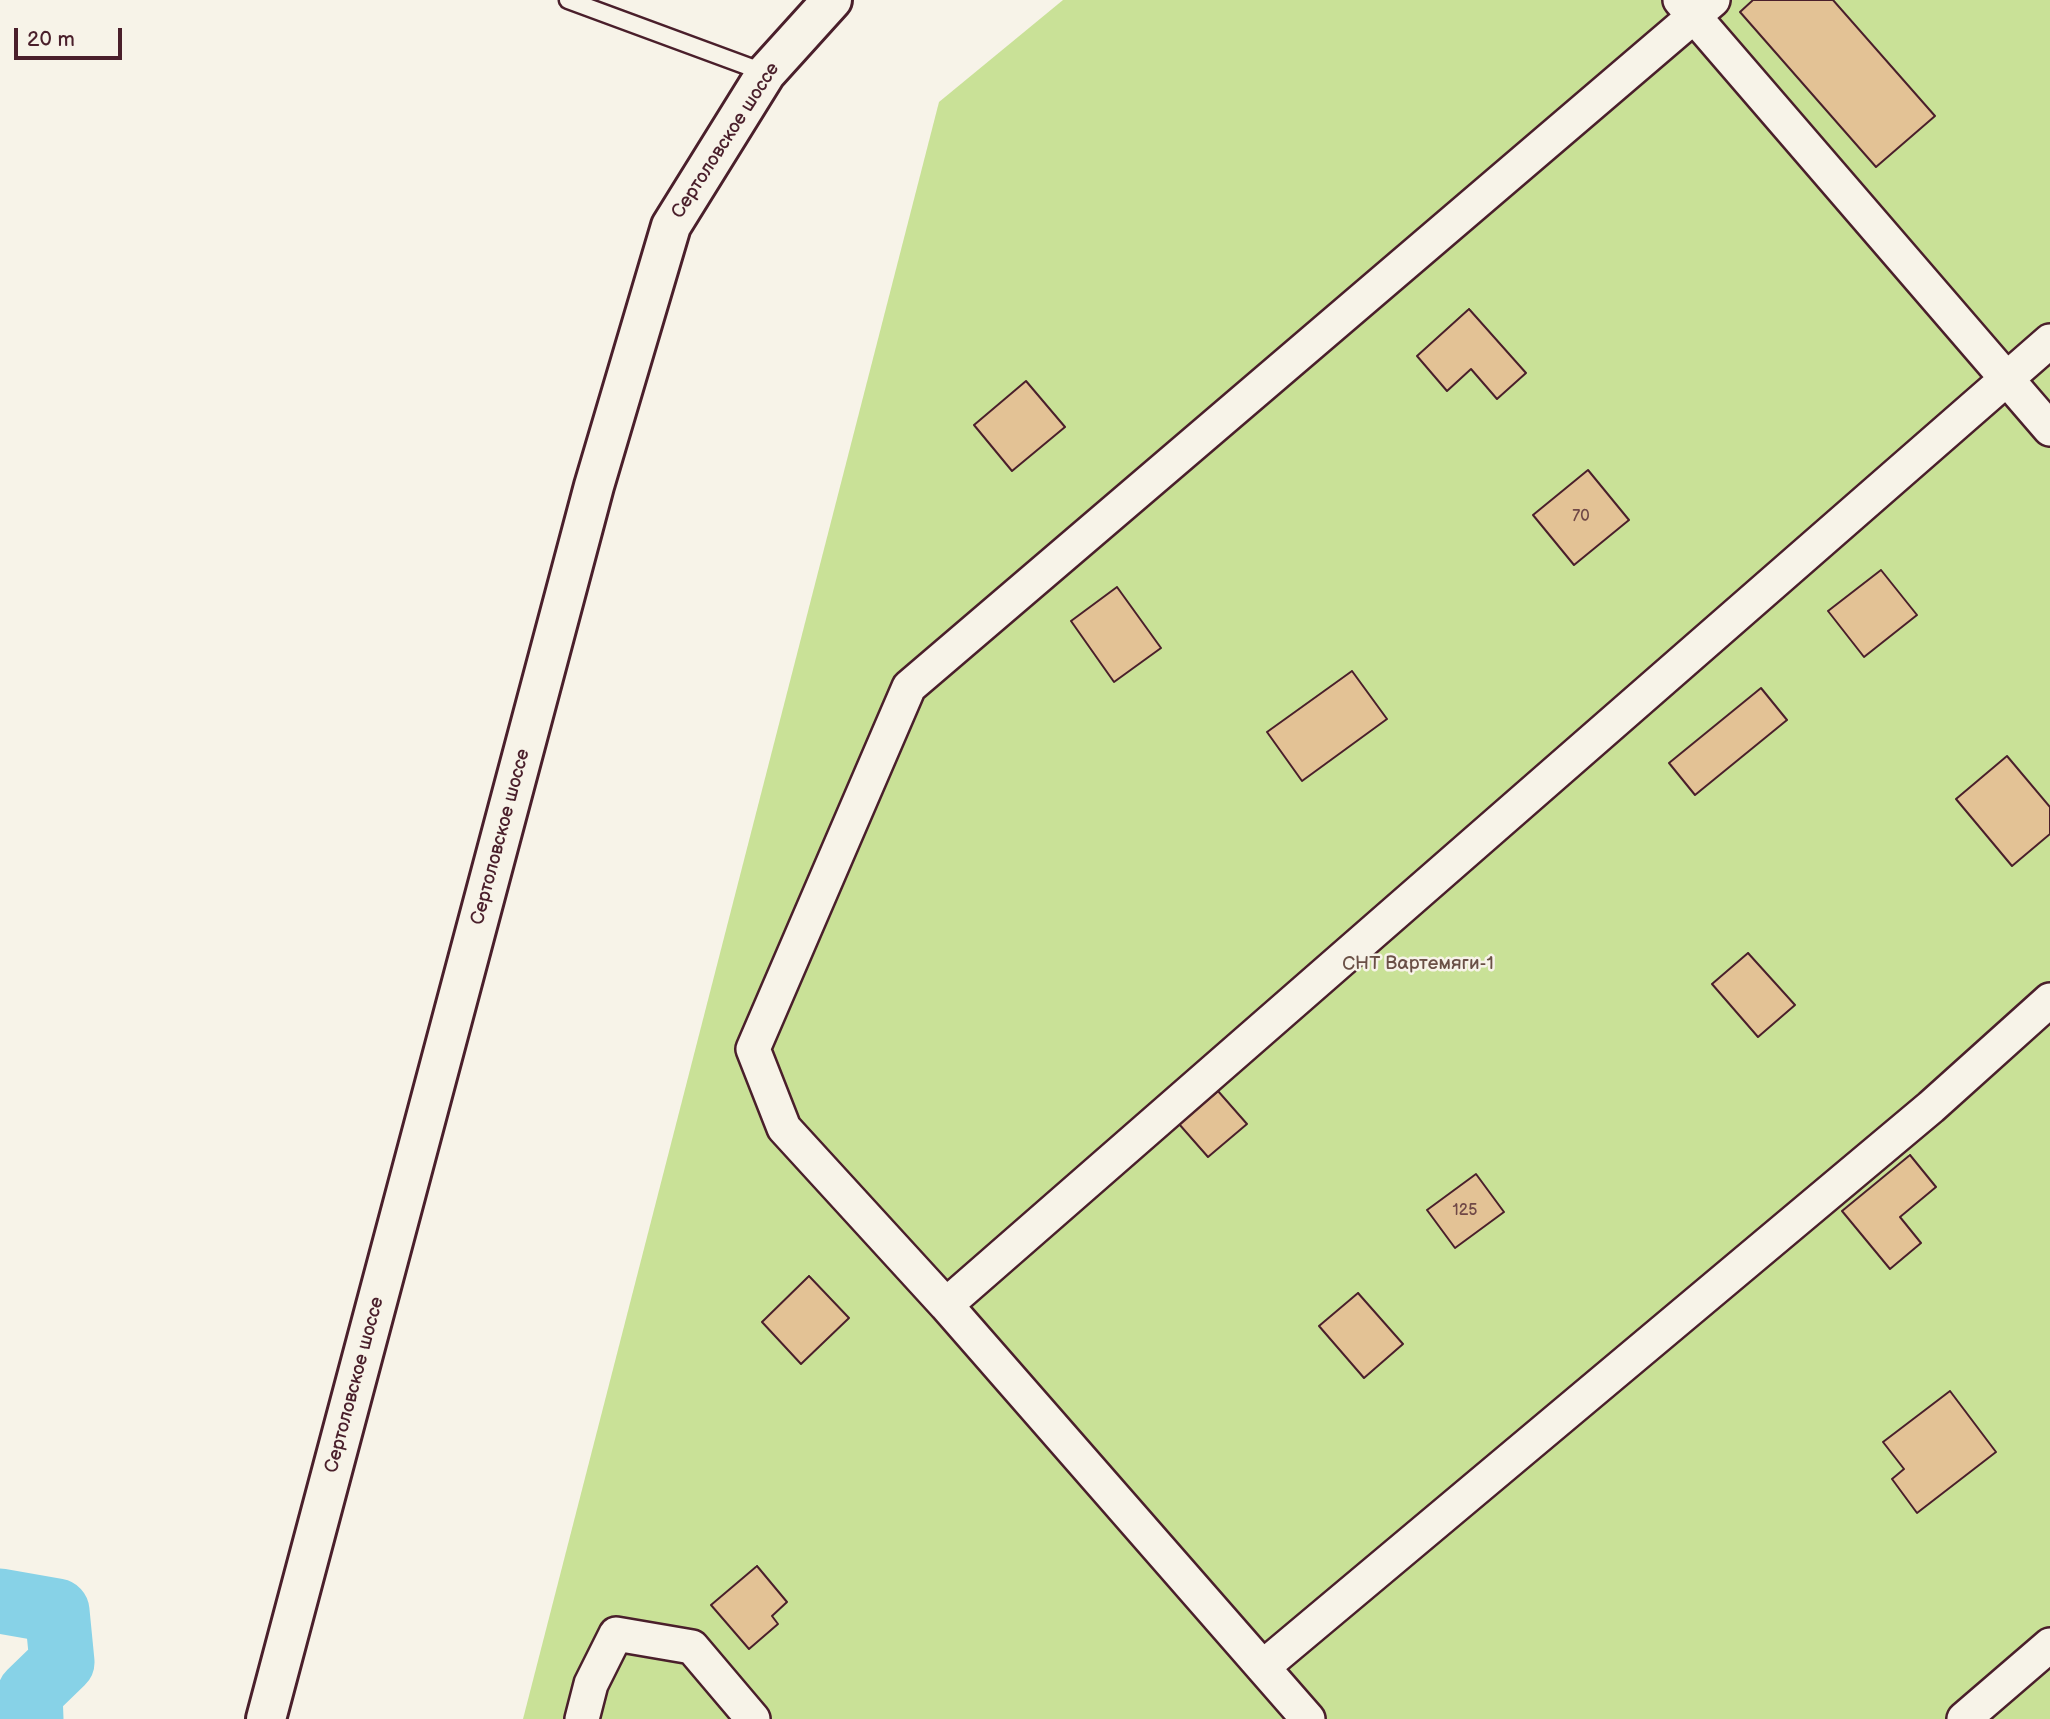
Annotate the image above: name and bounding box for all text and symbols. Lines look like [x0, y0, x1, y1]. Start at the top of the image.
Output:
scale bar [18, 14, 126, 58]
text: 20 m [27, 27, 75, 52]
street label: Сертоловское шоссе [667, 59, 785, 223]
house number: 70 [1572, 507, 1590, 527]
street label: Сертоловское шоссе [467, 747, 535, 927]
park label: СНТ Вартемяги-1 [1342, 953, 1494, 975]
house number: 125 [1453, 1201, 1477, 1221]
street label: Сертоловское шоссе [321, 1295, 389, 1475]

